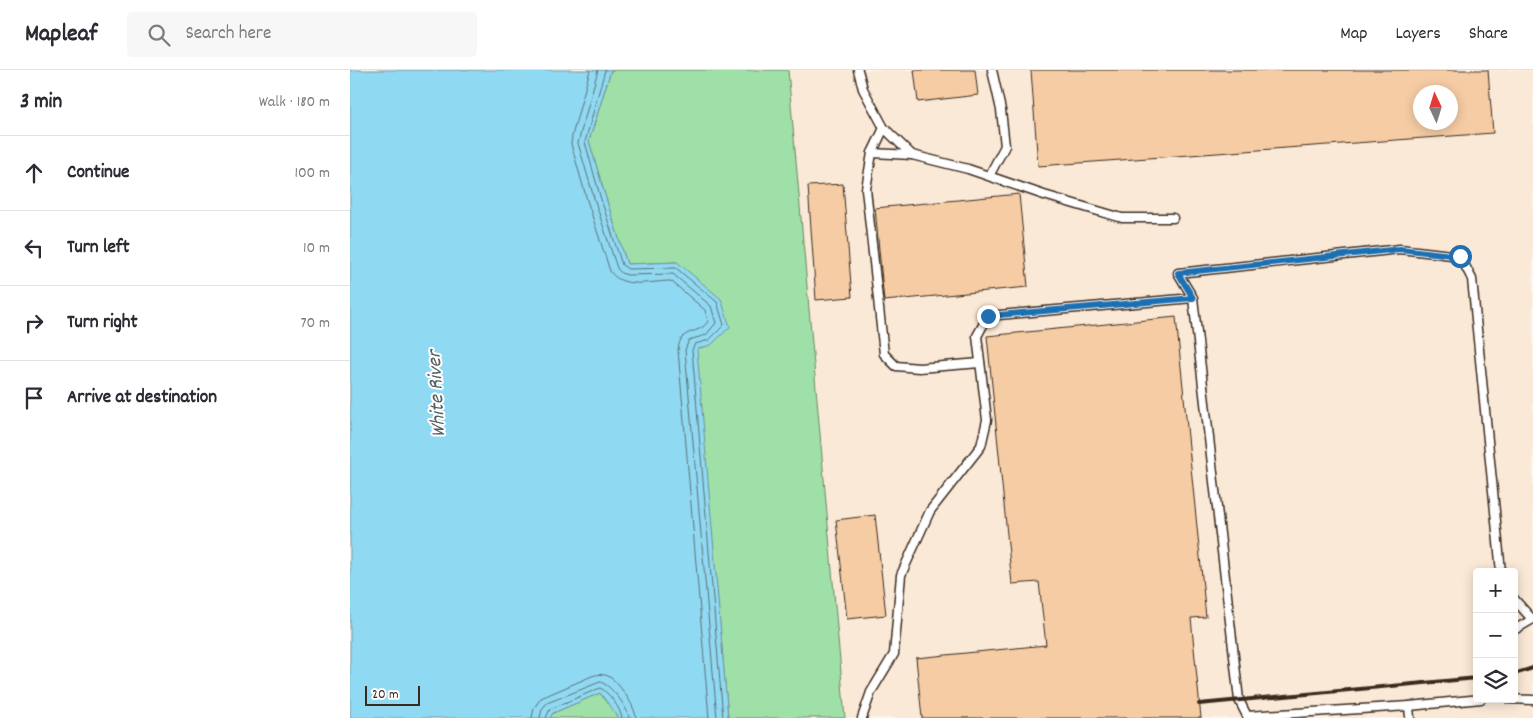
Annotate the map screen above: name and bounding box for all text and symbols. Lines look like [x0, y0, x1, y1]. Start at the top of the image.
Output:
search box [127, 12, 477, 57]
text: Mapleaf [25, 18, 97, 52]
icon: search [145, 21, 173, 49]
text: Search here [185, 21, 271, 48]
text: Map [1340, 22, 1367, 47]
text: Layers [1395, 22, 1441, 47]
text: Share [1469, 22, 1508, 47]
north arrow [1413, 85, 1458, 130]
text: 3 min [20, 88, 62, 118]
text: Walk · 180 m [259, 91, 330, 114]
icon: ahead [20, 159, 48, 187]
text: Continue [67, 160, 129, 187]
text: 100 m [294, 162, 330, 185]
icon: left [20, 234, 48, 262]
text: Turn left [67, 235, 130, 262]
text: 10 m [303, 237, 330, 260]
route start [1449, 245, 1472, 268]
route end [977, 305, 1000, 328]
icon: right [20, 309, 48, 337]
text: Turn right [67, 310, 138, 337]
text: 70 m [300, 312, 330, 335]
water label: White River [421, 347, 455, 438]
icon: arrive [20, 384, 48, 412]
text: Arrive at destination [67, 385, 217, 412]
map controls [1473, 568, 1518, 703]
button: + [1473, 568, 1518, 613]
button: − [1473, 613, 1518, 658]
button: layers [1473, 658, 1518, 703]
scale bar [365, 683, 420, 706]
text: 20 m [372, 685, 399, 705]

